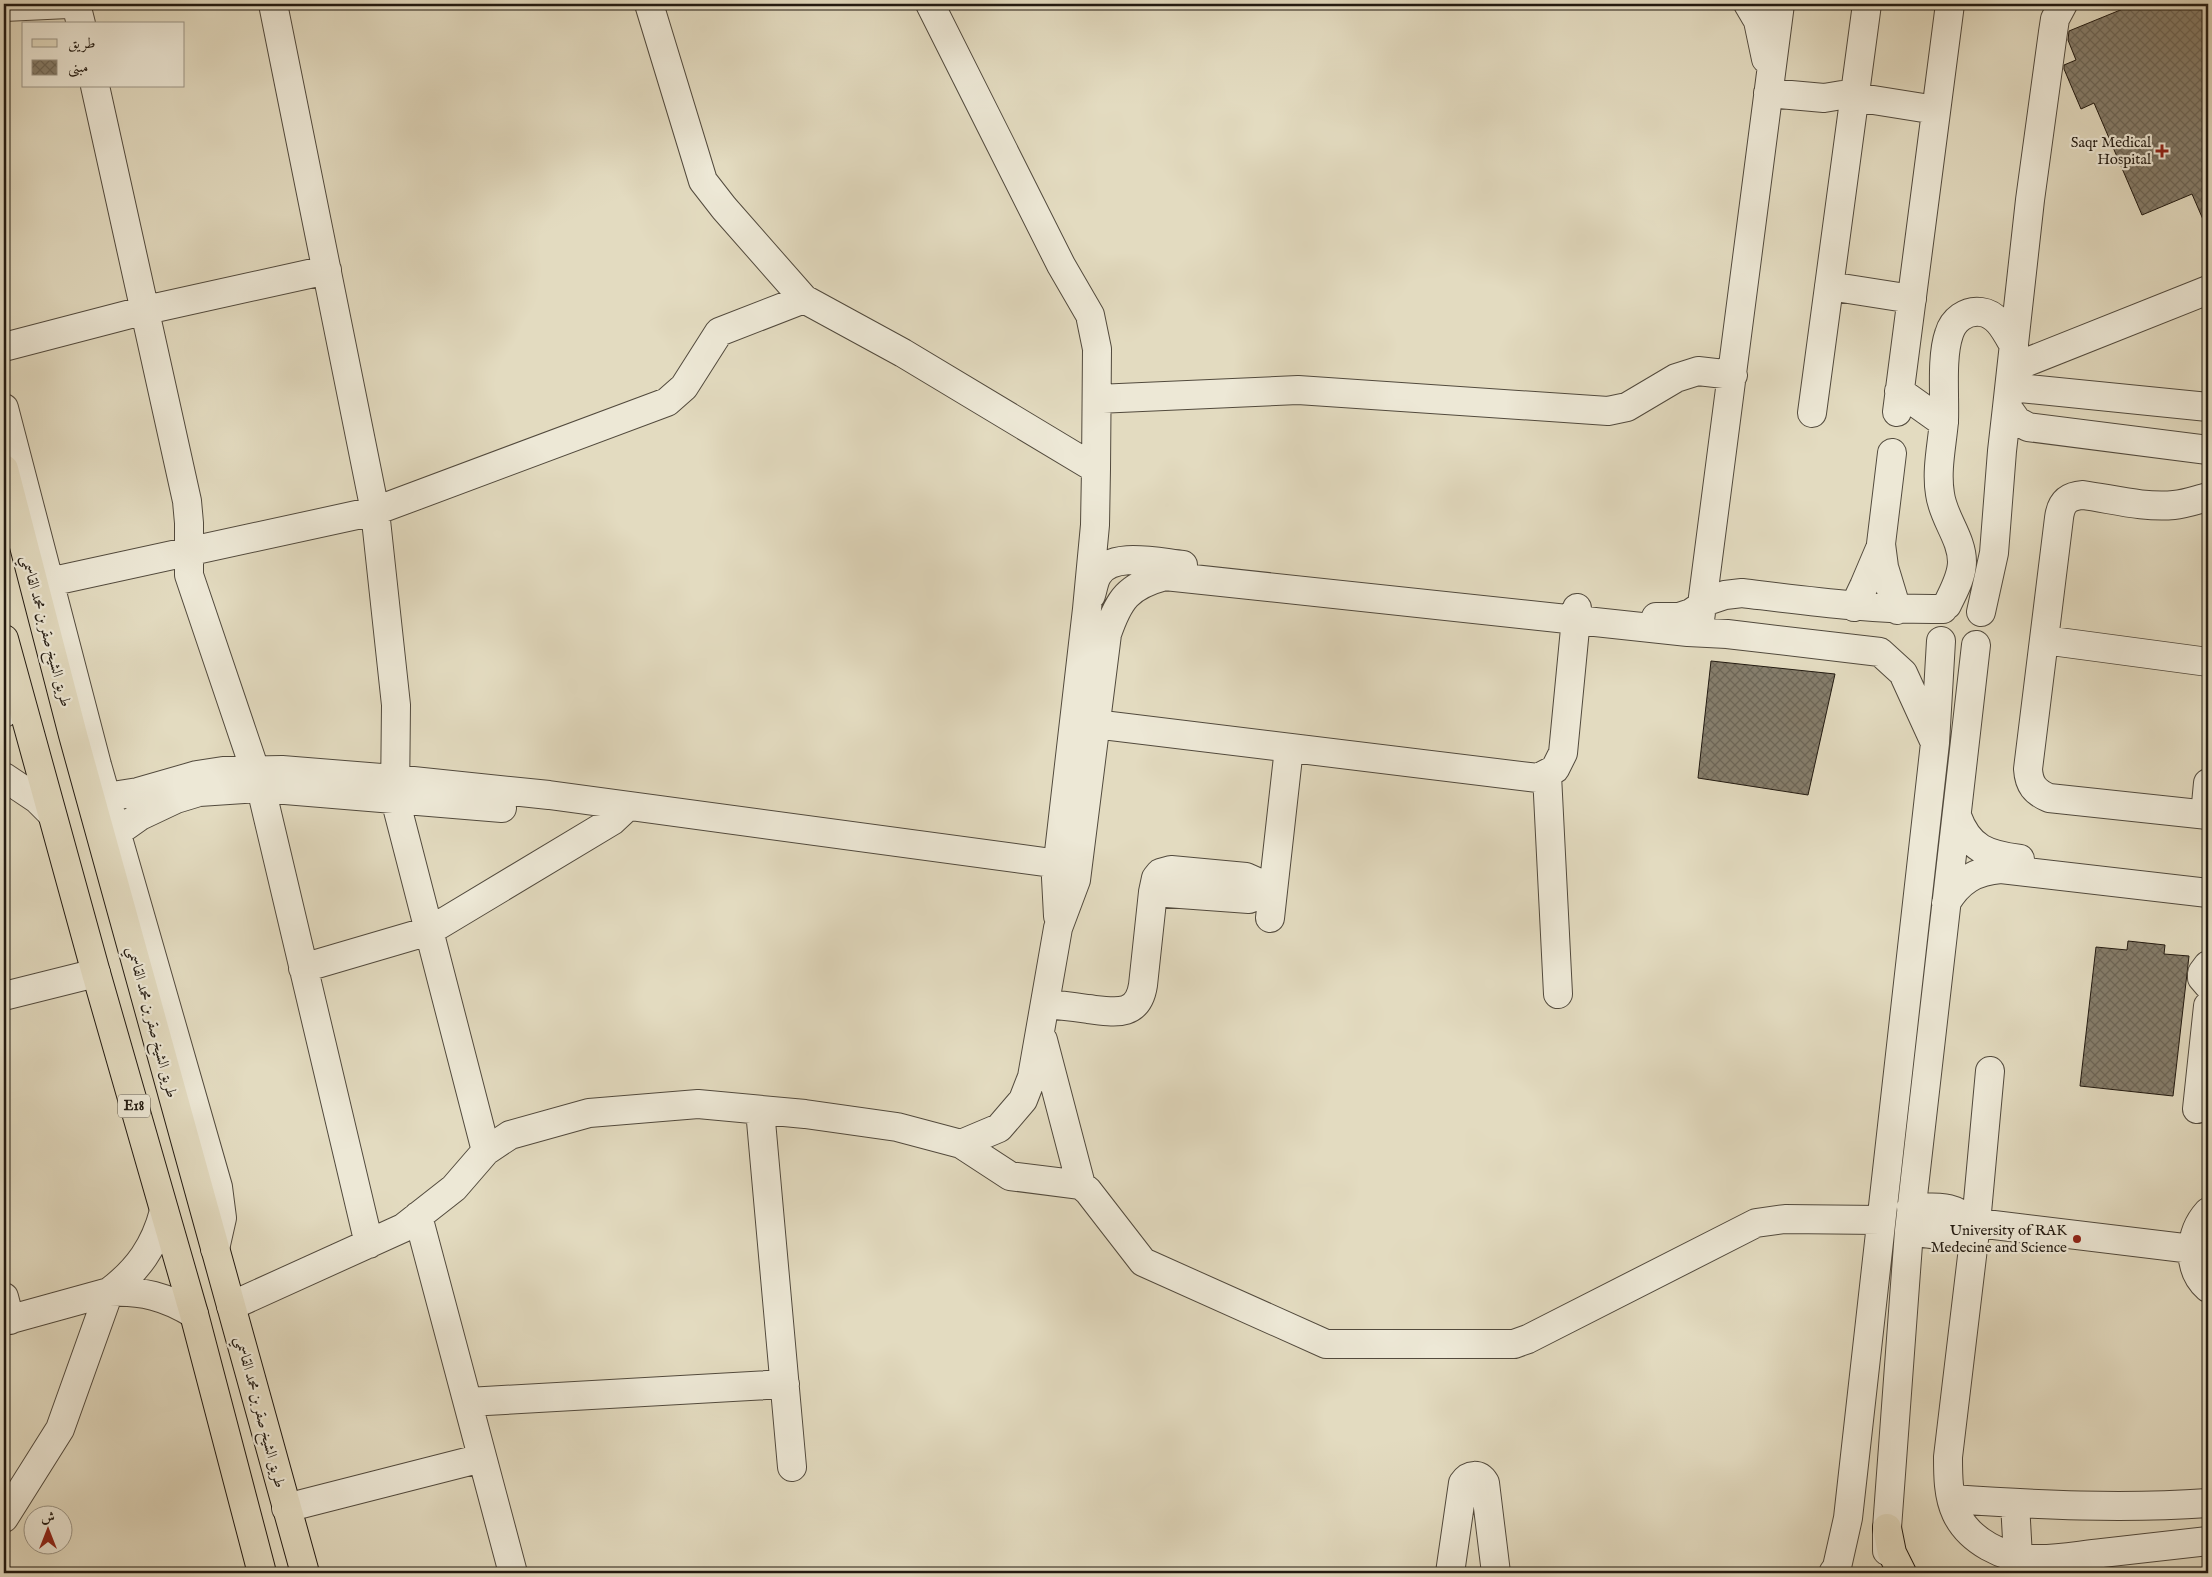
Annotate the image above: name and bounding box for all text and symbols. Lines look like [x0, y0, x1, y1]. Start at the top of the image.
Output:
legend [22, 22, 185, 88]
text: طريق [68, 34, 95, 53]
text: مبنى [68, 58, 88, 78]
place label: Saqr Medical Hospital [2071, 133, 2152, 169]
marker: Saqr Medical Hospital [2155, 144, 2169, 158]
street label: طريق الشيخ صقر بن محمد القاسمي [13, 553, 75, 710]
street label: طريق الشيخ صقر بن محمد القاسمي [119, 944, 181, 1101]
road number: E18 [118, 1094, 150, 1118]
place label: University of RAK Medecine and Science [1931, 1221, 2067, 1257]
marker: University of RAK Medecine and Science [2071, 1233, 2083, 1245]
street label: طريق الشيخ صقر بن محمد القاسمي [227, 1334, 289, 1491]
north arrow [22, 1504, 72, 1554]
text: ش [41, 1509, 55, 1527]

